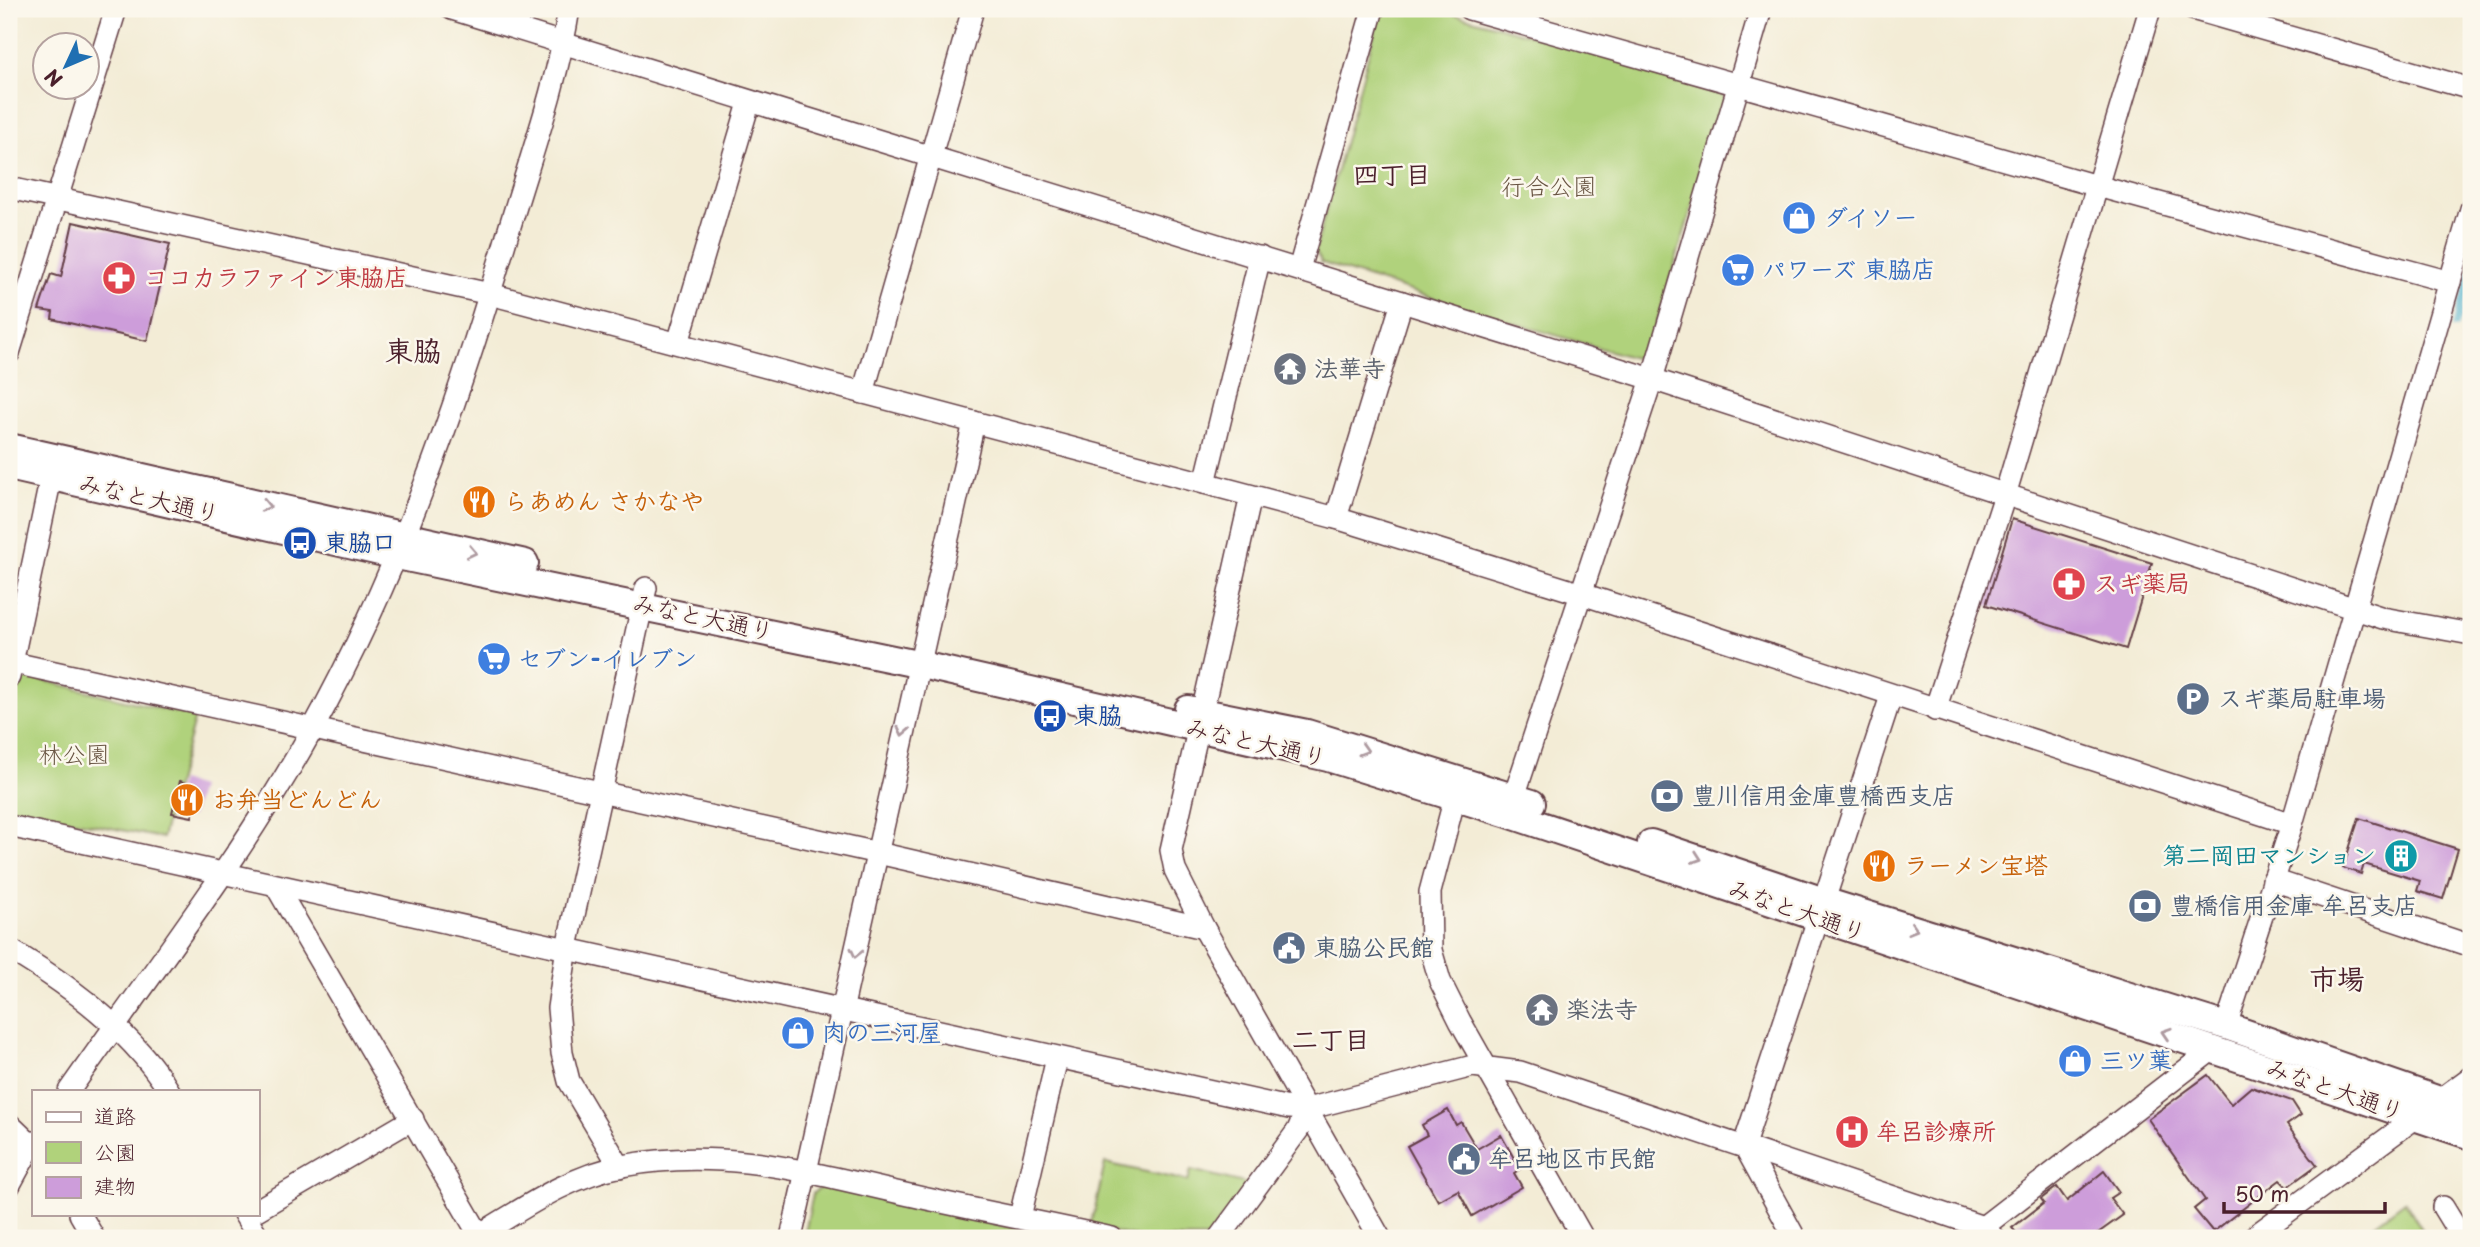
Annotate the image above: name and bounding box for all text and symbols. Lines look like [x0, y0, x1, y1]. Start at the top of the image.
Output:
north arrow [32, 32, 102, 102]
text: N [38, 63, 68, 94]
district label: 四丁目 [1353, 154, 1431, 193]
park label: 行合公園 [1501, 167, 1597, 203]
place label: ダイソー [1824, 198, 1918, 234]
shop icon: ダイソー [1780, 199, 1818, 237]
place label: パワーズ 東脇店 [1762, 250, 1936, 286]
supermarket icon: パワーズ 東脇店 [1719, 251, 1757, 289]
place label: ココカラファイン東脇店 [144, 258, 408, 294]
pharmacy icon: ココカラファイン東脇店 [100, 259, 138, 297]
district label: 東脇 [385, 328, 441, 371]
place label: 法華寺 [1314, 349, 1386, 385]
temple icon: 法華寺 [1271, 350, 1309, 388]
street label: みなと大通り [75, 463, 224, 531]
place label: らあめん さかなや [504, 482, 704, 518]
restaurant icon: らあめん さかなや [460, 483, 498, 521]
one-way arrow [260, 498, 272, 512]
place label: 東脇口 [324, 523, 396, 559]
bus stop icon: 東脇口 [281, 524, 319, 562]
one-way arrow [466, 543, 478, 558]
place label: スギ薬局 [2094, 564, 2190, 600]
pharmacy icon: スギ薬局 [2050, 565, 2088, 603]
street label: みなと大通り [629, 583, 778, 649]
place label: セブン-イレブン [518, 639, 697, 675]
supermarket icon: セブン-イレブン [475, 640, 513, 678]
place label: スギ薬局駐車場 [2218, 679, 2386, 715]
parking icon: スギ薬局駐車場 [2174, 680, 2212, 718]
place label: 東脇 [1074, 696, 1122, 732]
bus stop icon: 東脇 [1031, 697, 1069, 735]
street label: みなと大通り [1182, 707, 1331, 775]
one-way arrow [897, 725, 912, 737]
park label: 林公園 [38, 735, 110, 771]
one-way arrow [1357, 742, 1369, 756]
place label: 豊川信用金庫豊橋西支店 [1692, 776, 1956, 812]
bank icon: 豊川信用金庫豊橋西支店 [1648, 777, 1686, 815]
place label: お弁当どんどん [212, 780, 382, 816]
restaurant icon: お弁当どんどん [168, 781, 206, 819]
place label: 第二岡田マンション [2162, 836, 2376, 872]
building icon: 第二岡田マンション [2382, 837, 2420, 875]
place label: ラーメン宝塔 [1904, 846, 2048, 882]
restaurant icon: ラーメン宝塔 [1860, 847, 1898, 885]
one-way arrow [1690, 850, 1702, 864]
street label: みなと大通り [1724, 869, 1872, 950]
place label: 豊橋信用金庫 牟呂支店 [2170, 886, 2418, 922]
bank icon: 豊橋信用金庫 牟呂支店 [2126, 887, 2164, 925]
one-way arrow [1907, 920, 1919, 935]
place label: 東脇公民館 [1314, 928, 1434, 964]
public building icon: 東脇公民館 [1270, 929, 1308, 967]
one-way arrow [849, 947, 864, 959]
district label: 市場 [2309, 956, 2365, 999]
place label: 楽法寺 [1566, 990, 1638, 1026]
temple icon: 楽法寺 [1523, 991, 1561, 1029]
place label: 肉の三河屋 [822, 1013, 942, 1049]
shop icon: 肉の三河屋 [779, 1014, 817, 1052]
district label: 二丁目 [1292, 1019, 1370, 1058]
one-way arrow [2160, 1027, 2172, 1041]
place label: 三ツ葉 [2100, 1041, 2172, 1077]
shop icon: 三ツ葉 [2056, 1042, 2094, 1080]
street label: みなと大通り [2262, 1048, 2410, 1129]
legend [32, 1090, 259, 1216]
text: 道路 [94, 1099, 136, 1131]
place label: 牟呂診療所 [1876, 1112, 1996, 1148]
hospital icon: 牟呂診療所 [1833, 1113, 1871, 1151]
text: 公園 [94, 1135, 136, 1167]
place label: 牟呂地区市民館 [1488, 1139, 1656, 1175]
public building icon: 牟呂地区市民館 [1445, 1140, 1483, 1178]
text: 建物 [94, 1169, 136, 1201]
scale bar [2224, 1170, 2386, 1214]
text: 50 m [2235, 1177, 2289, 1209]

